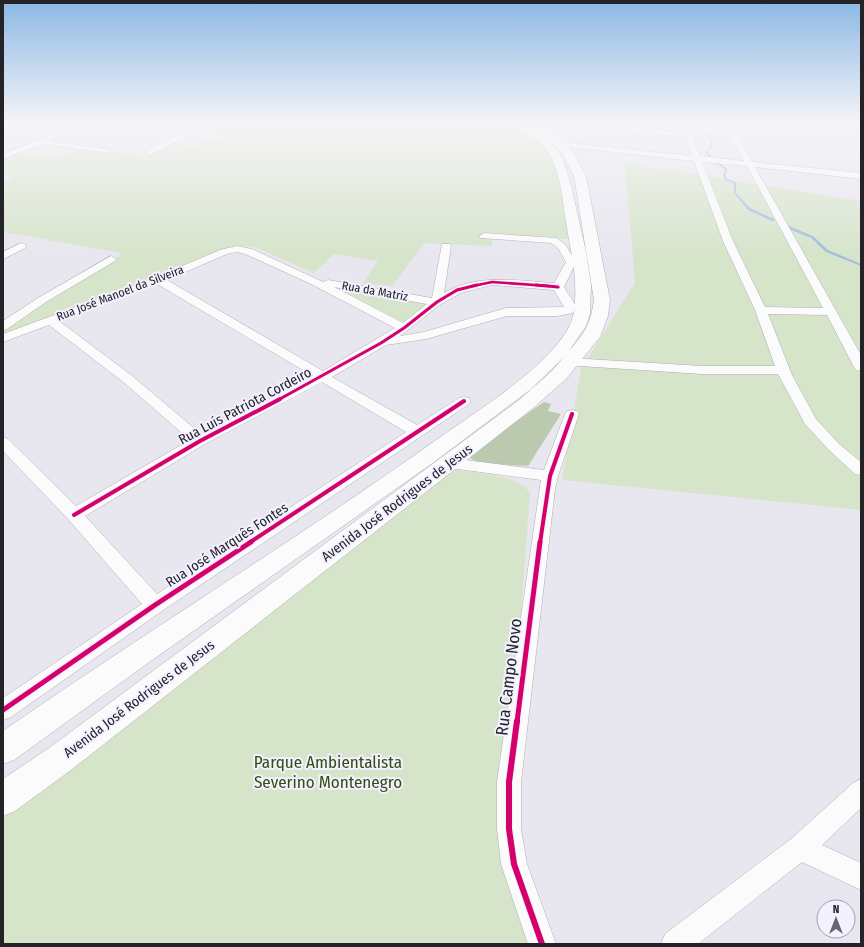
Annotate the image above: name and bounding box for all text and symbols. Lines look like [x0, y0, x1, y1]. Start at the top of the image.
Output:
street label: Rua José Manoel da Silveira [54, 262, 186, 324]
street label: Rua da Matriz [341, 278, 409, 304]
street label: Rua Luís Patriota Cordeiro [176, 364, 314, 448]
street label: Avenida José Rodrigues de Jesus [318, 441, 476, 565]
street label: Rua José Marquês Fontes [163, 499, 291, 591]
street label: Rua Campo Novo [491, 617, 527, 737]
street label: Avenida José Rodrigues de Jesus [60, 637, 218, 761]
park label: Parque Ambientalista Severino Montenegro [254, 752, 402, 793]
north arrow [816, 899, 856, 939]
text: N [833, 903, 839, 916]

